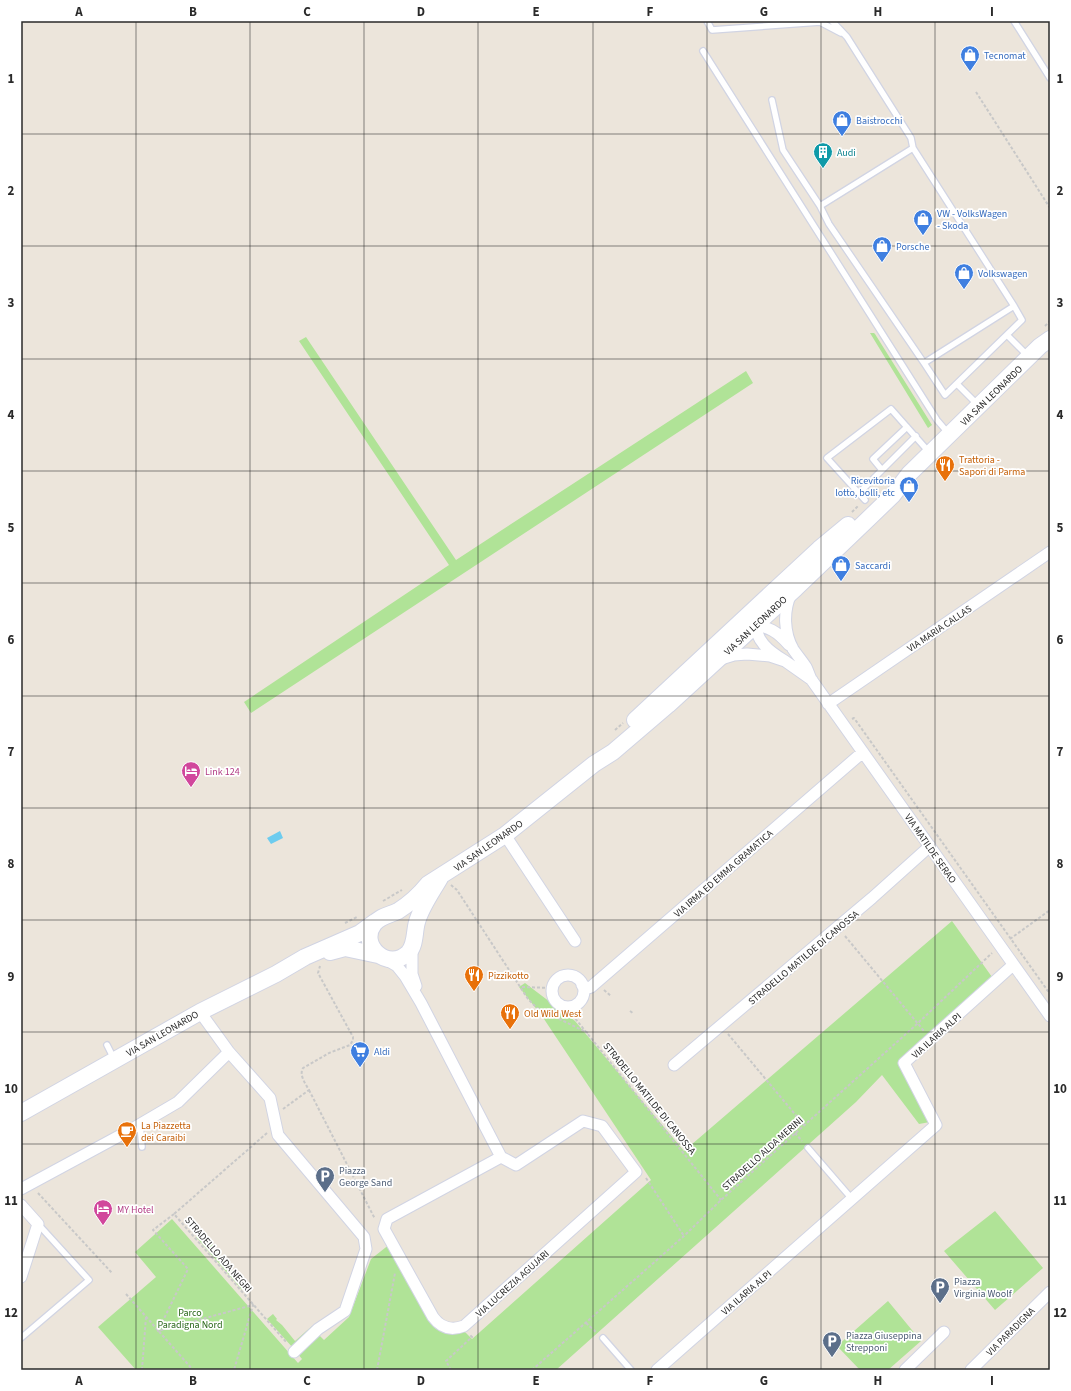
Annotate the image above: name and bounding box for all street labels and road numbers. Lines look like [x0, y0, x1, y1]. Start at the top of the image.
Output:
street label: VIA SAN LEONARDO [957, 362, 1026, 429]
street label: VIA SAN LEONARDO [721, 593, 791, 659]
street label: VIA MARIA CALLAS [904, 602, 975, 656]
street label: VIA MATILDE SERAO [901, 811, 960, 886]
street label: VIA SAN LEONARDO [451, 816, 526, 875]
street label: VIA IRMA ED EMMA GRAMATICA [671, 826, 777, 921]
street label: STRADELLO MATILDE DI CANOSSA [745, 907, 862, 1008]
street label: VIA SAN LEONARDO [124, 1007, 202, 1060]
street label: VIA ILARIA ALPI [909, 1010, 965, 1062]
street label: STRADELLO MATILDE DI CANOSSA [600, 1040, 699, 1158]
street label: STRADELLO ALDA MERINI [719, 1113, 806, 1194]
street label: STRADELLO ADA NEGRI [181, 1214, 255, 1296]
street label: VIA LUCREZIA AGUJARI [473, 1247, 552, 1321]
street label: VIA ILARIA ALPI [718, 1267, 775, 1319]
street label: VIA PARADIGNA [983, 1304, 1039, 1359]

